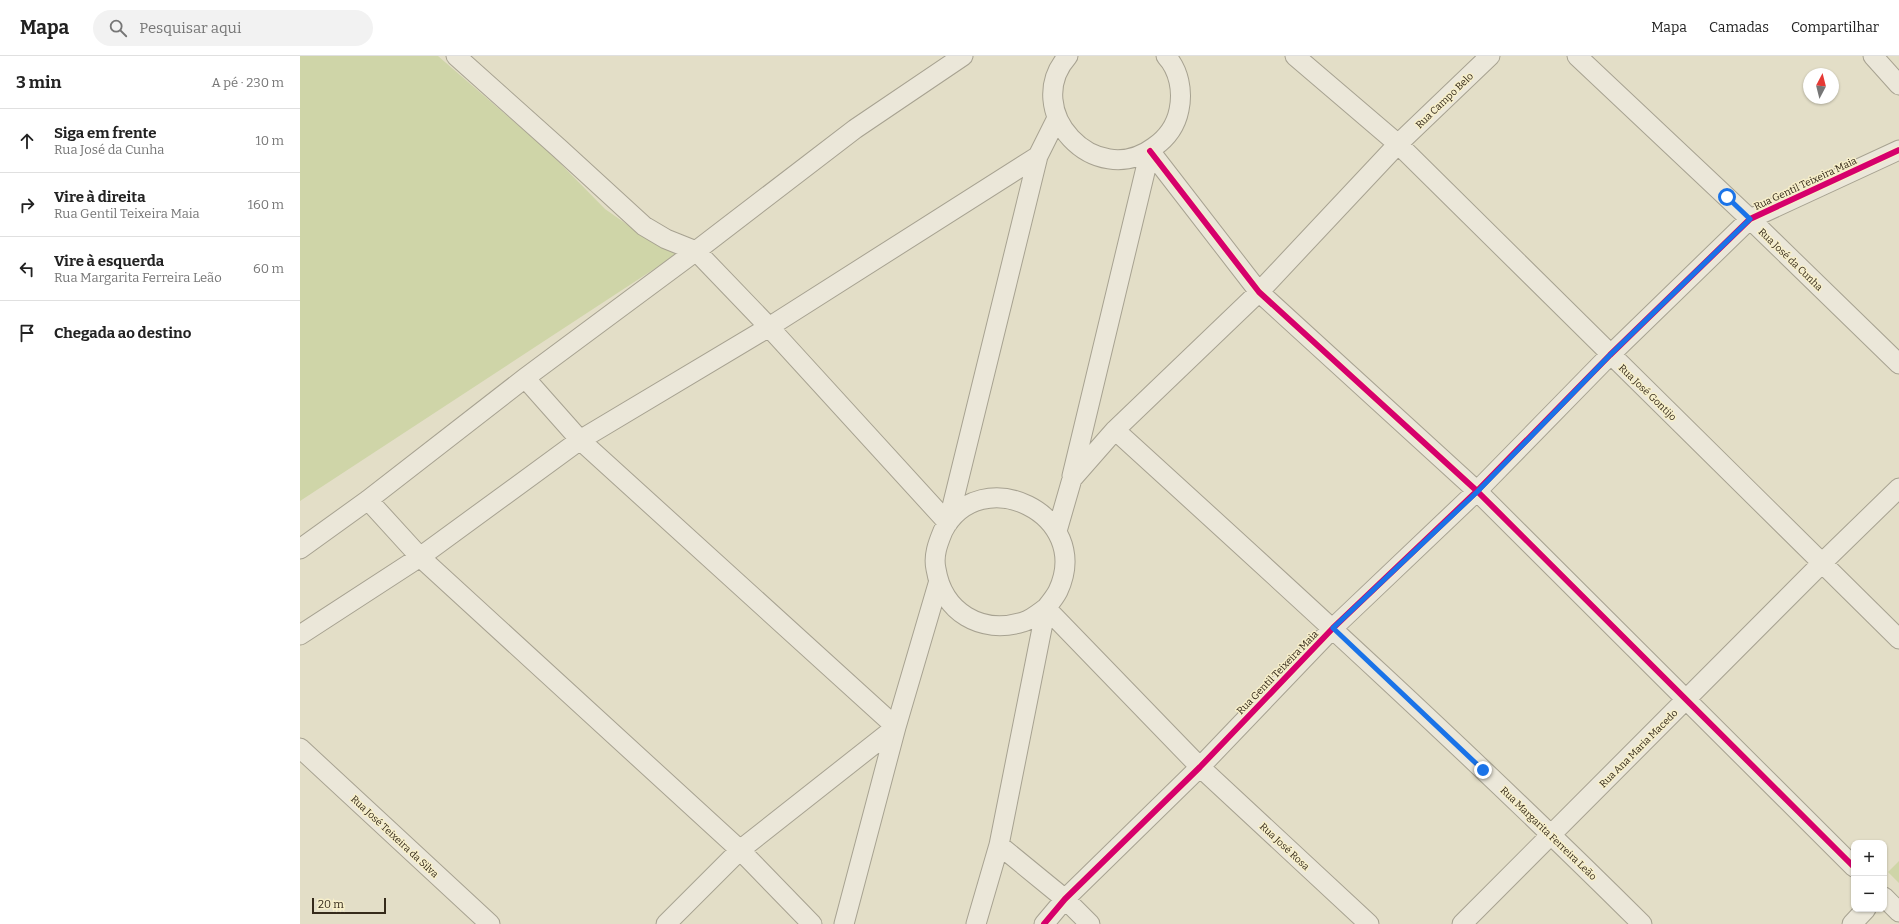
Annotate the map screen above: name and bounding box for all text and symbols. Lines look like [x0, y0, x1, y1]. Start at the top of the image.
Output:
search box [93, 10, 373, 46]
text: Mapa [20, 16, 69, 39]
icon: search [107, 17, 129, 39]
text: Pesquisar aqui [139, 19, 241, 37]
text: Mapa [1651, 19, 1687, 36]
text: Camadas [1709, 19, 1769, 36]
text: Compartilhar [1791, 19, 1879, 36]
north arrow [1803, 68, 1839, 104]
street label: Rua Campo Belo [1413, 70, 1476, 131]
text: 3 min [16, 72, 61, 93]
text: A pé · 230 m [212, 75, 284, 90]
text: Siga em frente [54, 124, 157, 142]
icon: ahead [16, 130, 38, 152]
text: 10 m [255, 133, 284, 148]
text: Rua José da Cunha [54, 142, 164, 157]
street label: Rua Gentil Teixeira Maia [1752, 155, 1859, 213]
text: Vire à direita [54, 188, 146, 206]
route start [1718, 188, 1736, 206]
icon: right [16, 194, 38, 216]
text: 160 m [248, 197, 284, 212]
text: Rua Gentil Teixeira Maia [54, 206, 200, 221]
street label: Rua José da Cunha [1756, 226, 1825, 294]
text: Vire à esquerda [54, 252, 164, 270]
icon: left [16, 258, 38, 280]
text: 60 m [253, 261, 284, 276]
text: Rua Margarita Ferreira Leão [54, 270, 222, 285]
icon: arrive [16, 322, 38, 344]
text: Chegada ao destino [54, 324, 191, 342]
street label: Rua José Gontijo [1616, 362, 1679, 424]
street label: Rua Gentil Teixeira Maia [1234, 628, 1321, 717]
street label: Rua Ana Maria Macedo [1597, 707, 1681, 790]
route end [1474, 761, 1492, 779]
street label: Rua Margarita Ferreira Leão [1498, 785, 1599, 883]
street label: Rua José Teixeira da Silva [348, 793, 441, 881]
street label: Rua José Rosa [1257, 821, 1312, 873]
map controls [1851, 840, 1887, 912]
button: + [1851, 840, 1887, 876]
button: − [1851, 876, 1887, 912]
scale bar [312, 896, 386, 915]
text: 20 m [318, 898, 344, 911]

